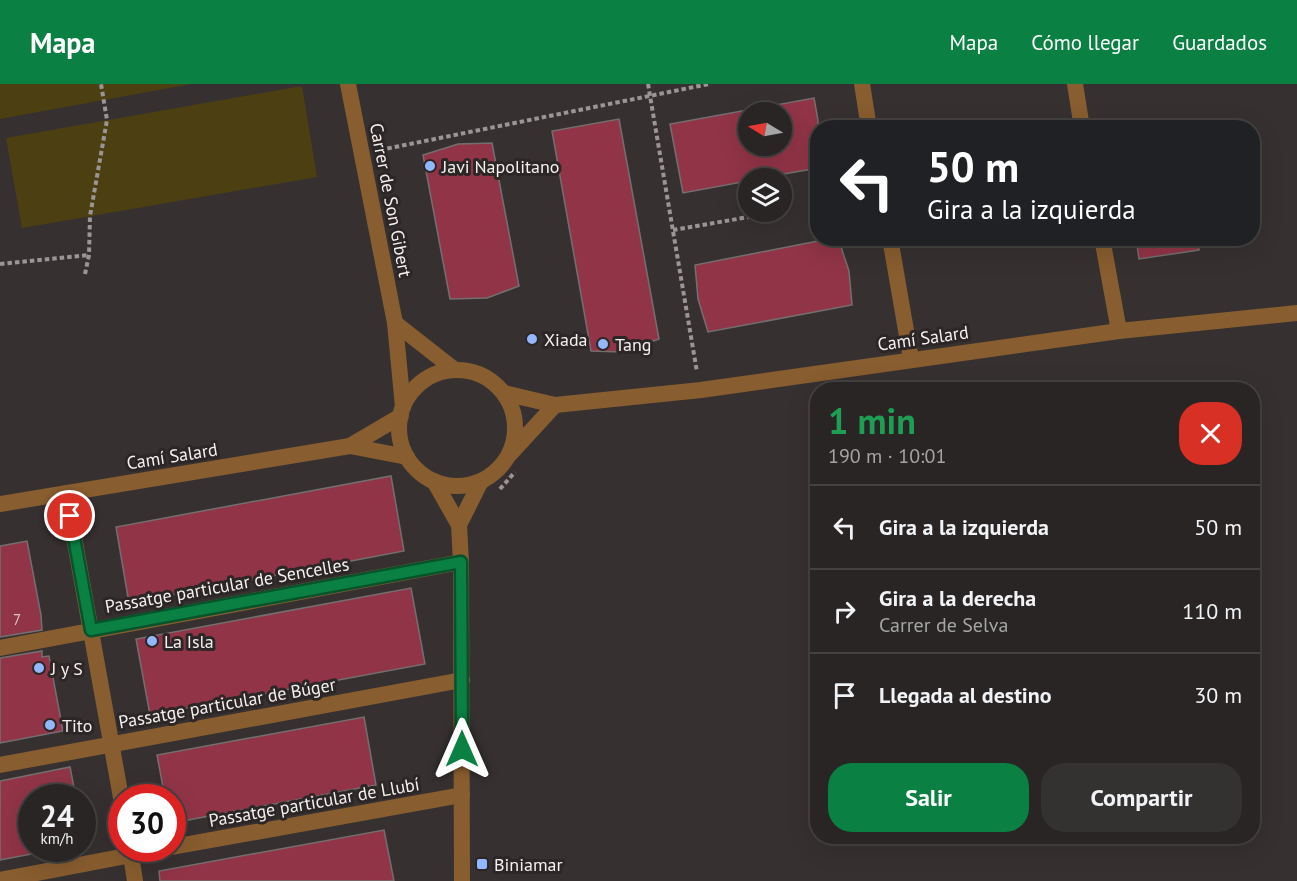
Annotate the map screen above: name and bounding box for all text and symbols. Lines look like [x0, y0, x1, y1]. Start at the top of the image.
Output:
text: Mapa [30, 24, 95, 61]
text: Mapa [949, 29, 998, 56]
text: Cómo llegar [1031, 29, 1139, 56]
text: Guardados [1172, 29, 1267, 56]
north arrow [738, 102, 792, 156]
map controls [738, 102, 792, 222]
street label: Carrer de Son Gibert [365, 121, 417, 279]
text: 50 m [927, 139, 1019, 194]
icon: left [828, 144, 906, 222]
place label: Javi Napolitano [441, 155, 560, 178]
marker: Javi Napolitano [423, 159, 437, 173]
button: layers [738, 168, 792, 222]
text: Gira a la izquierda [927, 192, 1136, 226]
street label: Camí Salard [876, 320, 970, 356]
place label: Xiada [544, 328, 588, 351]
marker: Xiada [525, 332, 539, 346]
place label: Tang [615, 333, 652, 356]
marker: Tang [596, 337, 610, 351]
text: 1 min [828, 397, 916, 444]
button: close [1179, 402, 1242, 465]
street label: Camí Salard [125, 437, 219, 475]
text: 190 m · 10:01 [828, 443, 946, 469]
pin [44, 490, 95, 541]
icon: arrive [53, 499, 86, 532]
icon: left [828, 511, 861, 544]
text: Gira a la izquierda [879, 513, 1049, 541]
text: 50 m [1194, 513, 1242, 541]
street label: Passatge particular de Sencelles [103, 552, 351, 618]
text: Gira a la derecha [879, 584, 1036, 612]
icon: right [828, 595, 861, 628]
text: 110 m [1182, 597, 1242, 625]
house number: 7 [13, 610, 21, 629]
text: Carrer de Selva [879, 612, 1008, 638]
place label: La Isla [164, 630, 214, 653]
marker: La Isla [145, 634, 159, 648]
place label: J y S [50, 657, 83, 680]
marker: J y S [32, 661, 46, 675]
street label: Passatge particular de Búger [117, 673, 337, 733]
icon: arrive [828, 679, 861, 712]
text: Llegada al destino [879, 681, 1052, 709]
text: 30 m [1194, 681, 1242, 709]
place label: Tito [62, 714, 92, 737]
position arrow [430, 717, 494, 781]
marker: Tito [43, 718, 57, 732]
button: Salir [828, 763, 1029, 832]
button: Compartir [1041, 763, 1242, 832]
street label: Passatge particular de Llubí [207, 772, 421, 832]
speed limit sign: 30 [108, 784, 186, 862]
text: 24 [40, 796, 74, 835]
text: km/h [41, 829, 73, 848]
place label: Biniamar [494, 853, 563, 876]
marker: Biniamar [475, 857, 489, 871]

